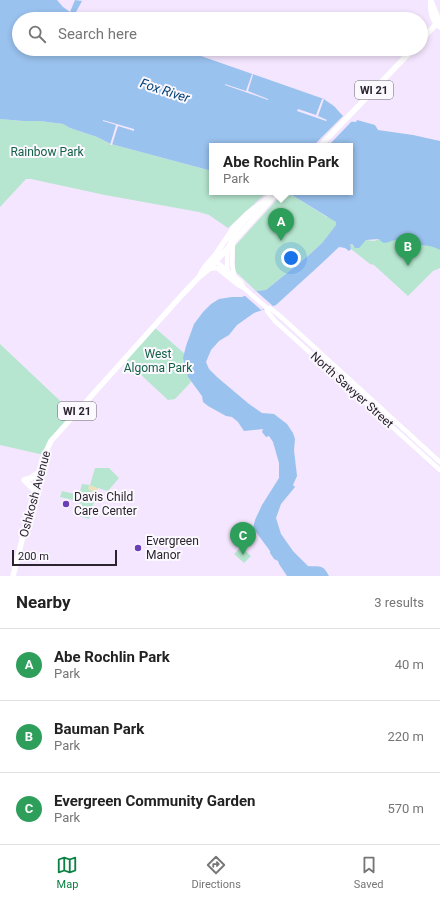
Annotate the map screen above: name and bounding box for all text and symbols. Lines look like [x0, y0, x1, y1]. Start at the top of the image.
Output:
search box [12, 12, 428, 56]
icon: search [26, 23, 48, 45]
text: Search here [58, 25, 137, 43]
water label: Fox River [138, 75, 192, 106]
road number: WI 21 [355, 81, 393, 99]
popup [209, 143, 353, 195]
park label: Rainbow Park [10, 145, 85, 159]
text: Abe Rochlin Park [223, 153, 339, 171]
text: Park [223, 171, 249, 186]
pin: A [268, 208, 294, 241]
pin: B [395, 233, 421, 266]
your location [281, 248, 301, 268]
park label: West Algoma Park [124, 347, 193, 375]
street label: North Sawyer Street [308, 349, 396, 431]
road number: WI 21 [58, 402, 96, 420]
street label: Oshkosh Avenue [17, 449, 53, 539]
place label: Davis Child Care Center [74, 490, 137, 518]
marker: Davis Child Care Center [61, 499, 71, 509]
pin: C [230, 522, 256, 555]
place label: Evergreen Manor [146, 534, 199, 562]
marker: Evergreen Manor [133, 543, 143, 553]
scale bar [12, 548, 117, 567]
text: 200 m [18, 550, 49, 563]
text: Nearby [16, 592, 71, 612]
text: 3 results [374, 595, 424, 610]
text: Abe Rochlin Park [54, 648, 170, 666]
text: A [25, 657, 33, 672]
text: 40 m [395, 657, 424, 672]
text: Park [54, 666, 80, 681]
text: Bauman Park [54, 720, 144, 738]
text: B [25, 729, 33, 744]
text: 220 m [387, 729, 424, 744]
text: Park [54, 738, 80, 753]
text: Evergreen Community Garden [54, 792, 255, 810]
text: C [25, 801, 33, 816]
text: 570 m [387, 801, 424, 816]
text: Park [54, 810, 80, 825]
tab: Map [56, 854, 78, 891]
tab: Directions [191, 854, 241, 891]
tab: Saved [354, 854, 384, 891]

